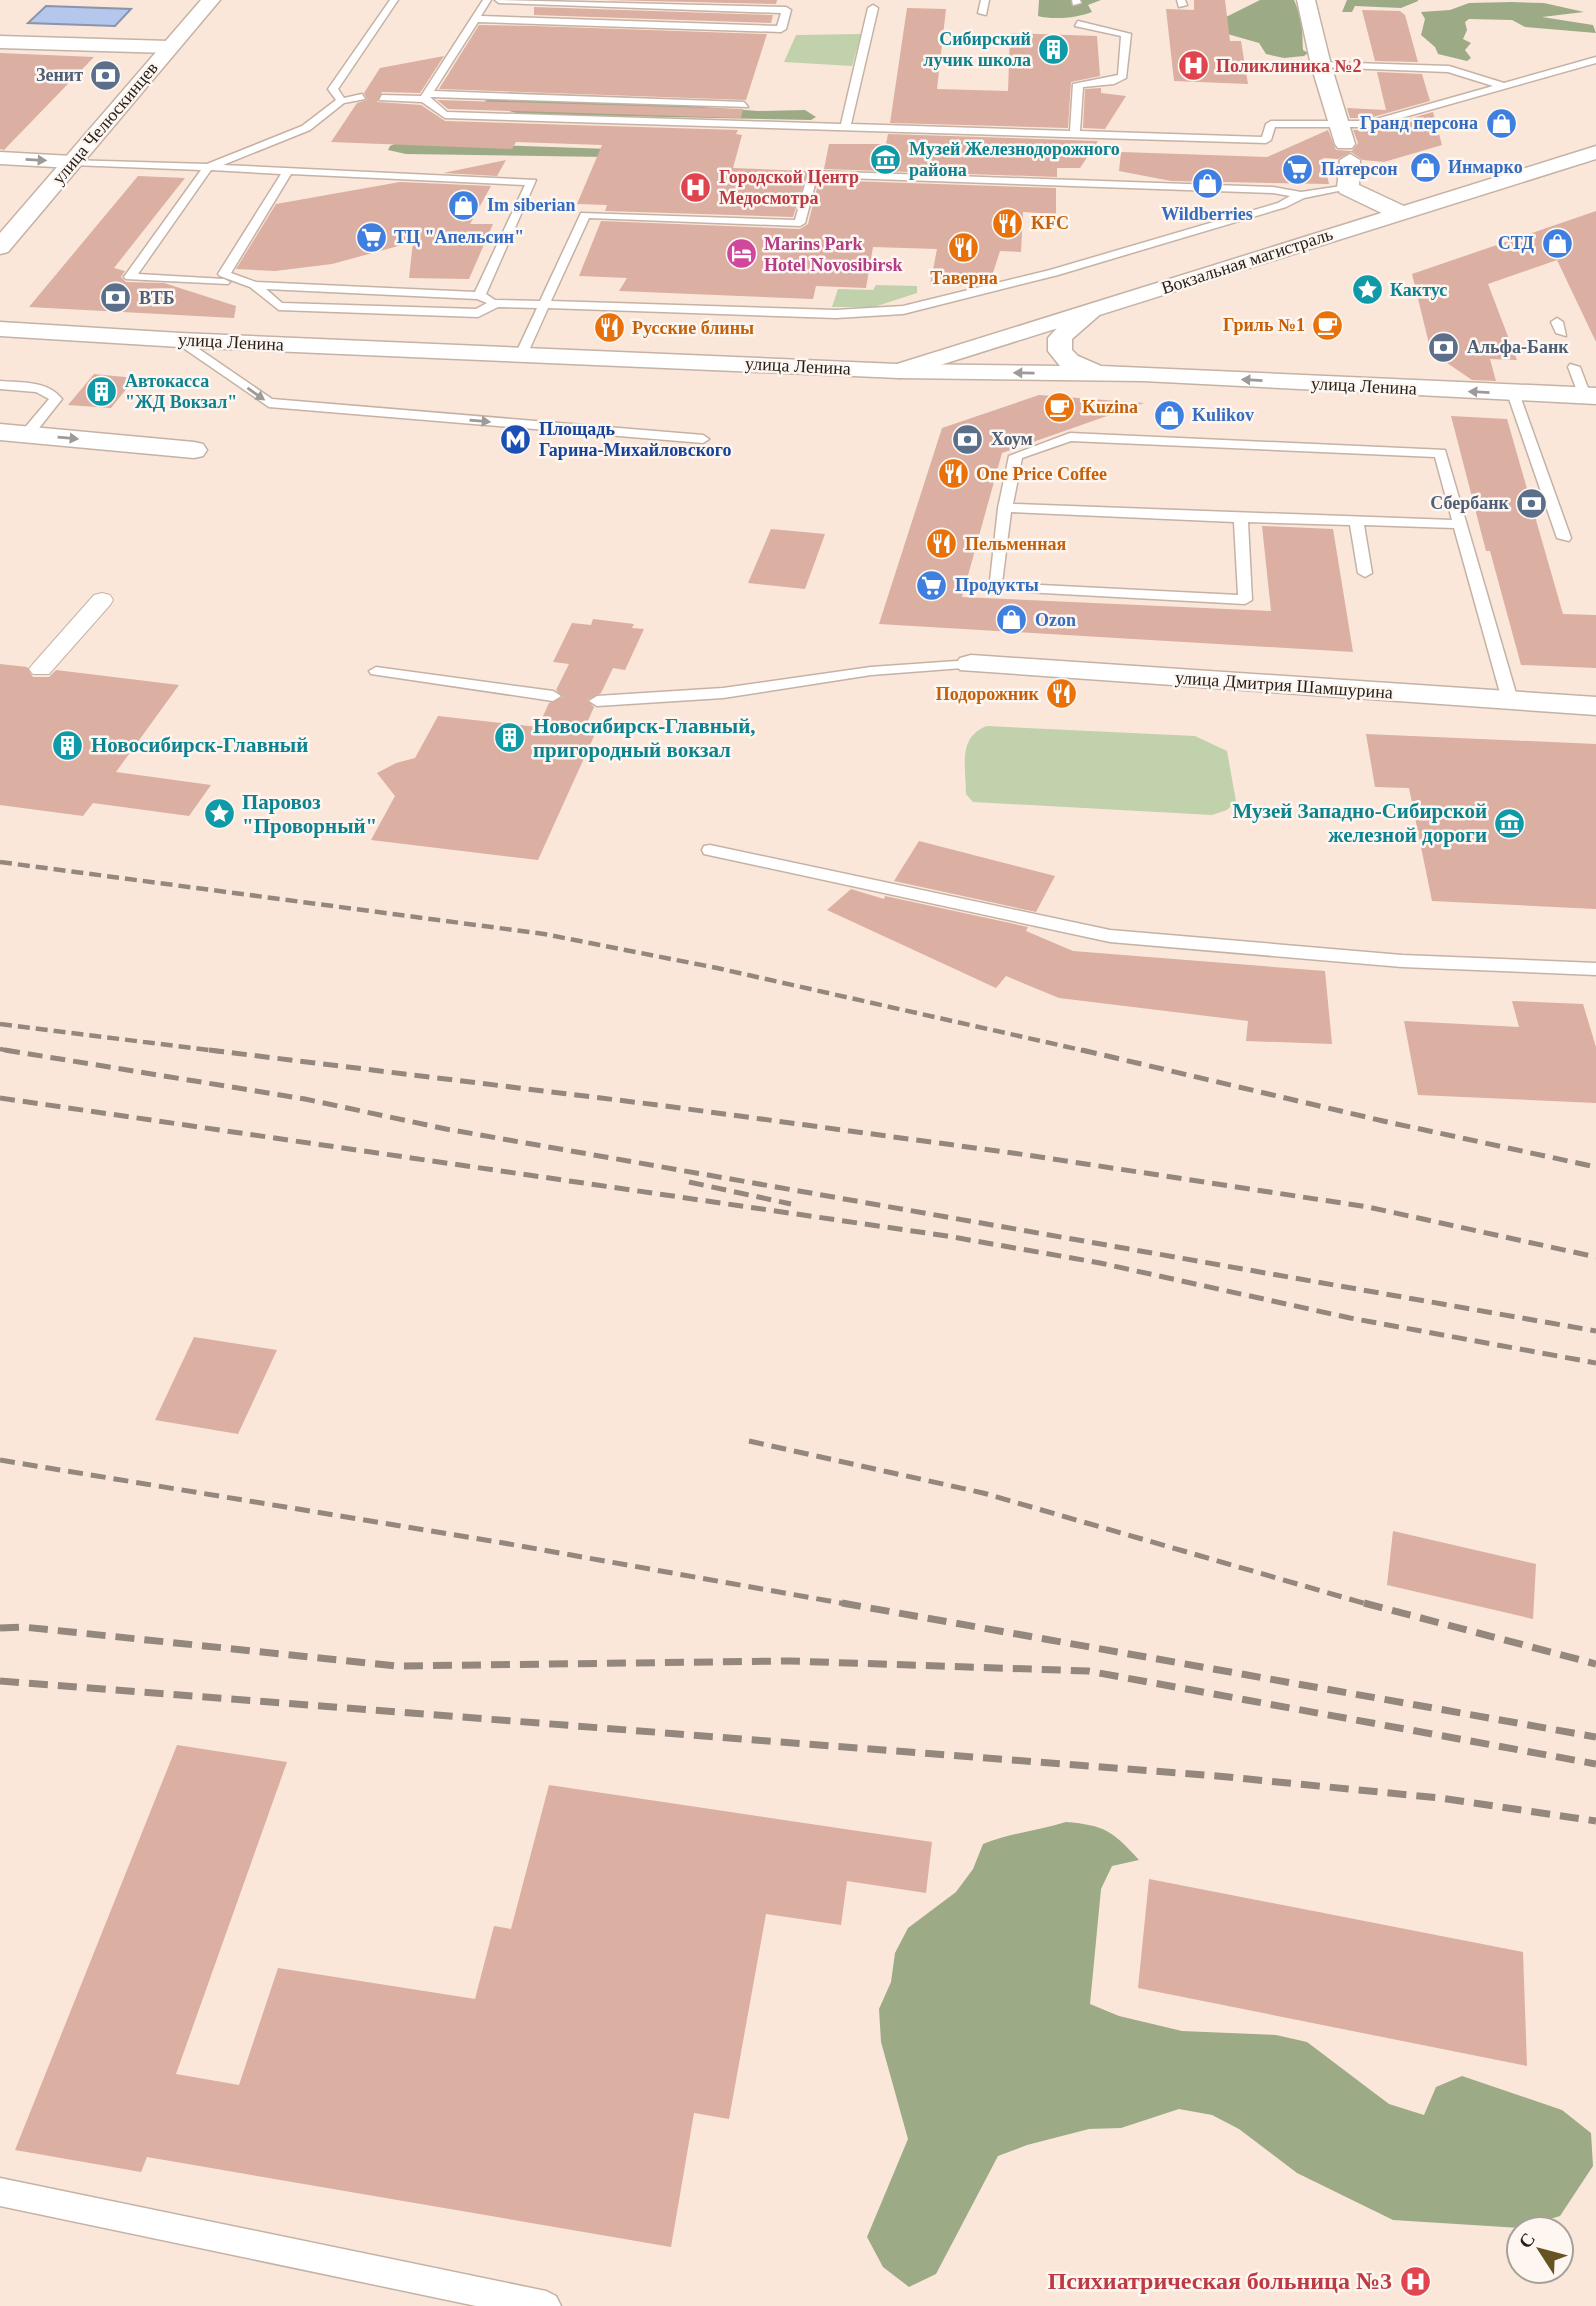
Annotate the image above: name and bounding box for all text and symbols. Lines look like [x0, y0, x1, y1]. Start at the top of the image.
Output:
place label: Сибирский лучик школа [923, 29, 1031, 70]
building icon: Сибирский лучик школа [1037, 32, 1071, 66]
hospital icon: Поликлиника №2 [1176, 49, 1210, 83]
place label: Поликлиника №2 [1216, 56, 1362, 76]
street label: улица Челюскинцев [48, 58, 162, 188]
bank icon: Зенит [89, 58, 123, 92]
place label: Зенит [36, 65, 83, 85]
shop icon: Гранд персона [1484, 106, 1518, 140]
place label: Гранд персона [1360, 113, 1478, 133]
place label: Музей Железнодорожного района [909, 139, 1120, 180]
museum icon: Музей Железнодорожного района [869, 142, 903, 176]
shop icon: Инмарко [1408, 150, 1442, 184]
supermarket icon: Патерсон [1281, 152, 1315, 186]
one-way arrow [25, 155, 47, 166]
place label: Инмарко [1448, 157, 1523, 177]
place label: Патерсон [1321, 159, 1398, 179]
shop icon: Wildberries [1190, 166, 1224, 200]
place label: Городской Центр Медосмотра [719, 167, 859, 208]
hospital icon: Городской Центр Медосмотра [679, 170, 713, 204]
shop icon: Im siberian [447, 188, 481, 222]
place label: Im siberian [487, 195, 576, 215]
place label: Wildberries [1161, 204, 1253, 224]
restaurant icon: KFC [991, 206, 1025, 240]
place label: KFC [1031, 213, 1069, 233]
supermarket icon: ТЦ "Апельсин" [354, 220, 388, 254]
street label: Вокзальная магистраль [1159, 224, 1335, 298]
shop icon: СТД [1540, 226, 1574, 260]
place label: ТЦ "Апельсин" [394, 227, 524, 247]
restaurant icon: Таверна [947, 230, 981, 264]
place label: СТД [1498, 233, 1535, 253]
place label: Marins Park Hotel Novosibirsk [764, 234, 903, 275]
hotel icon: Marins Park Hotel Novosibirsk [724, 237, 758, 271]
place label: Таверна [930, 268, 998, 288]
place icon: Кактус [1350, 273, 1384, 307]
place label: Кактус [1390, 280, 1447, 300]
bank icon: ВТБ [99, 281, 133, 315]
place label: ВТБ [139, 288, 175, 308]
cafe icon: Гриль №1 [1311, 308, 1345, 342]
restaurant icon: Русские блины [592, 311, 626, 345]
place label: Гриль №1 [1223, 315, 1305, 335]
place label: Русские блины [632, 318, 754, 338]
street label: улица Ленина [178, 329, 284, 355]
bank icon: Альфа-Банк [1427, 330, 1461, 364]
place label: Альфа-Банк [1467, 337, 1569, 357]
street label: улица Ленина [745, 353, 851, 379]
one-way arrow [1013, 367, 1035, 378]
place label: Автокасса "ЖД Вокзал" [125, 371, 237, 412]
street label: улица Ленина [1311, 373, 1417, 399]
building icon: Автокасса "ЖД Вокзал" [85, 374, 119, 408]
one-way arrow [1240, 374, 1262, 385]
one-way arrow [247, 386, 265, 400]
one-way arrow [1468, 386, 1490, 397]
cafe icon: Kuzina [1042, 390, 1076, 424]
place label: Kuzina [1082, 397, 1138, 417]
shop icon: Kulikov [1152, 398, 1186, 432]
place label: Kulikov [1192, 405, 1254, 425]
one-way arrow [469, 416, 491, 427]
place label: Площадь Гарина-Михайловского [539, 419, 732, 460]
metro station icon: Площадь Гарина-Михайловского [499, 422, 533, 456]
bank icon: Хоум [951, 422, 985, 456]
place label: Хоум [991, 429, 1033, 449]
one-way arrow [57, 433, 79, 444]
restaurant icon: One Price Coffee [936, 457, 970, 491]
place label: One Price Coffee [976, 464, 1107, 484]
bank icon: Сбербанк [1515, 486, 1549, 520]
place label: Сбербанк [1430, 493, 1510, 513]
restaurant icon: Пельменная [925, 527, 959, 561]
place label: Пельменная [965, 534, 1067, 554]
supermarket icon: Продукты [915, 568, 949, 602]
place label: Продукты [955, 575, 1039, 595]
shop icon: Ozon [995, 603, 1029, 637]
place label: Ozon [1035, 610, 1076, 630]
street label: улица Дмитрия Шамшурина [1174, 667, 1394, 703]
restaurant icon: Подорожник [1045, 677, 1079, 711]
place label: Подорожник [936, 684, 1040, 704]
place label: Новосибирск-Главный, пригородный вокзал [533, 714, 756, 762]
building icon: Новосибирск-Главный, пригородный вокзал [493, 721, 527, 755]
building icon: Новосибирск-Главный [51, 728, 85, 762]
place label: Новосибирск-Главный [91, 733, 308, 757]
place label: Паровоз "Проворный" [242, 790, 377, 838]
place icon: Паровоз "Проворный" [202, 797, 236, 831]
place label: Музей Западно-Сибирской железной дороги [1232, 799, 1487, 847]
museum icon: Музей Западно-Сибирской железной дороги [1493, 806, 1527, 840]
north arrow [1505, 2215, 1575, 2285]
text: С [1514, 2229, 1539, 2252]
hospital icon: Психиатрическая больница №3 [1398, 2264, 1432, 2298]
place label: Психиатрическая больница №3 [1048, 2268, 1392, 2294]

